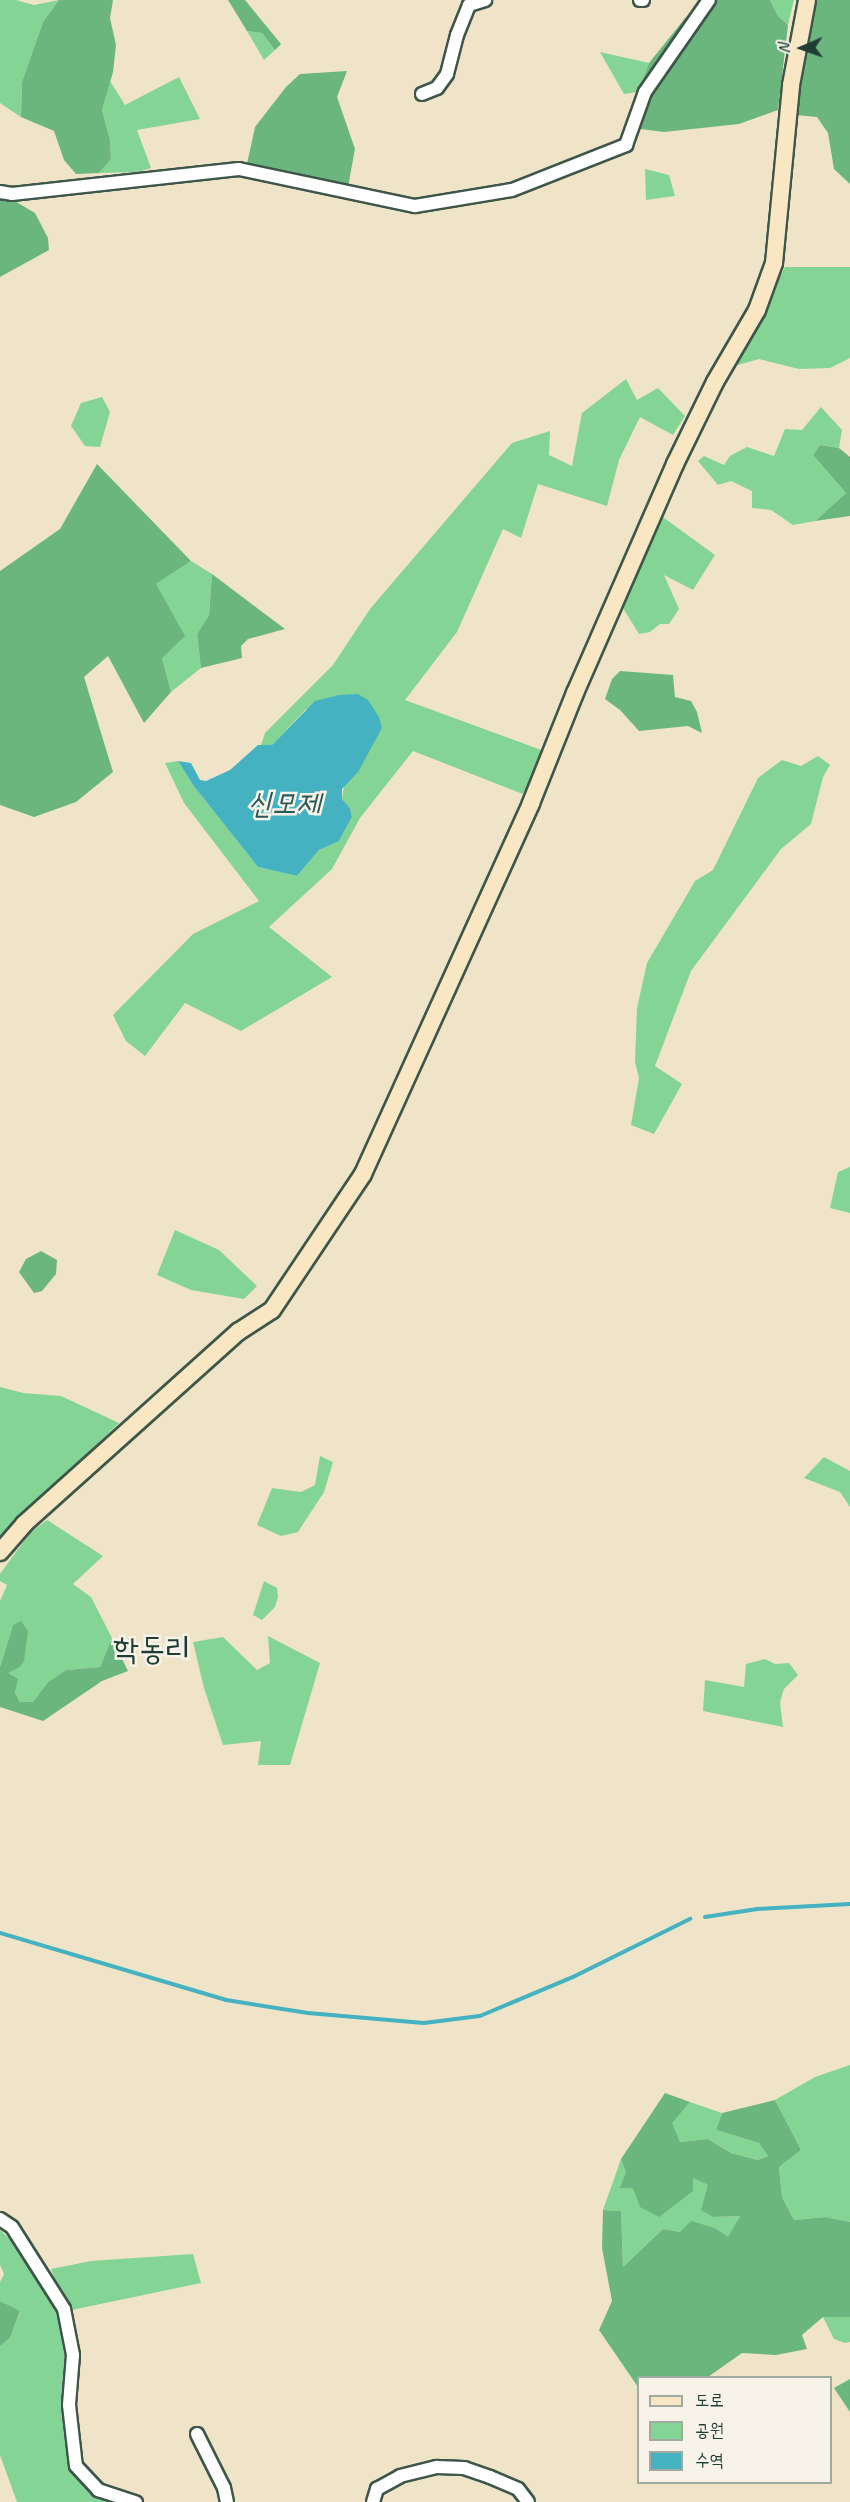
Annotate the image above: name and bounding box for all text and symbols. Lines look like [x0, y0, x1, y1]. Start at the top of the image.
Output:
north arrow [772, 18, 832, 78]
text: N [774, 43, 794, 54]
water label: 신모제 [248, 785, 320, 821]
district label: 학동리 [113, 1630, 191, 1668]
legend [637, 2376, 832, 2484]
text: 도로 [695, 2389, 724, 2411]
text: 공원 [695, 2419, 724, 2441]
text: 수역 [695, 2449, 724, 2471]

